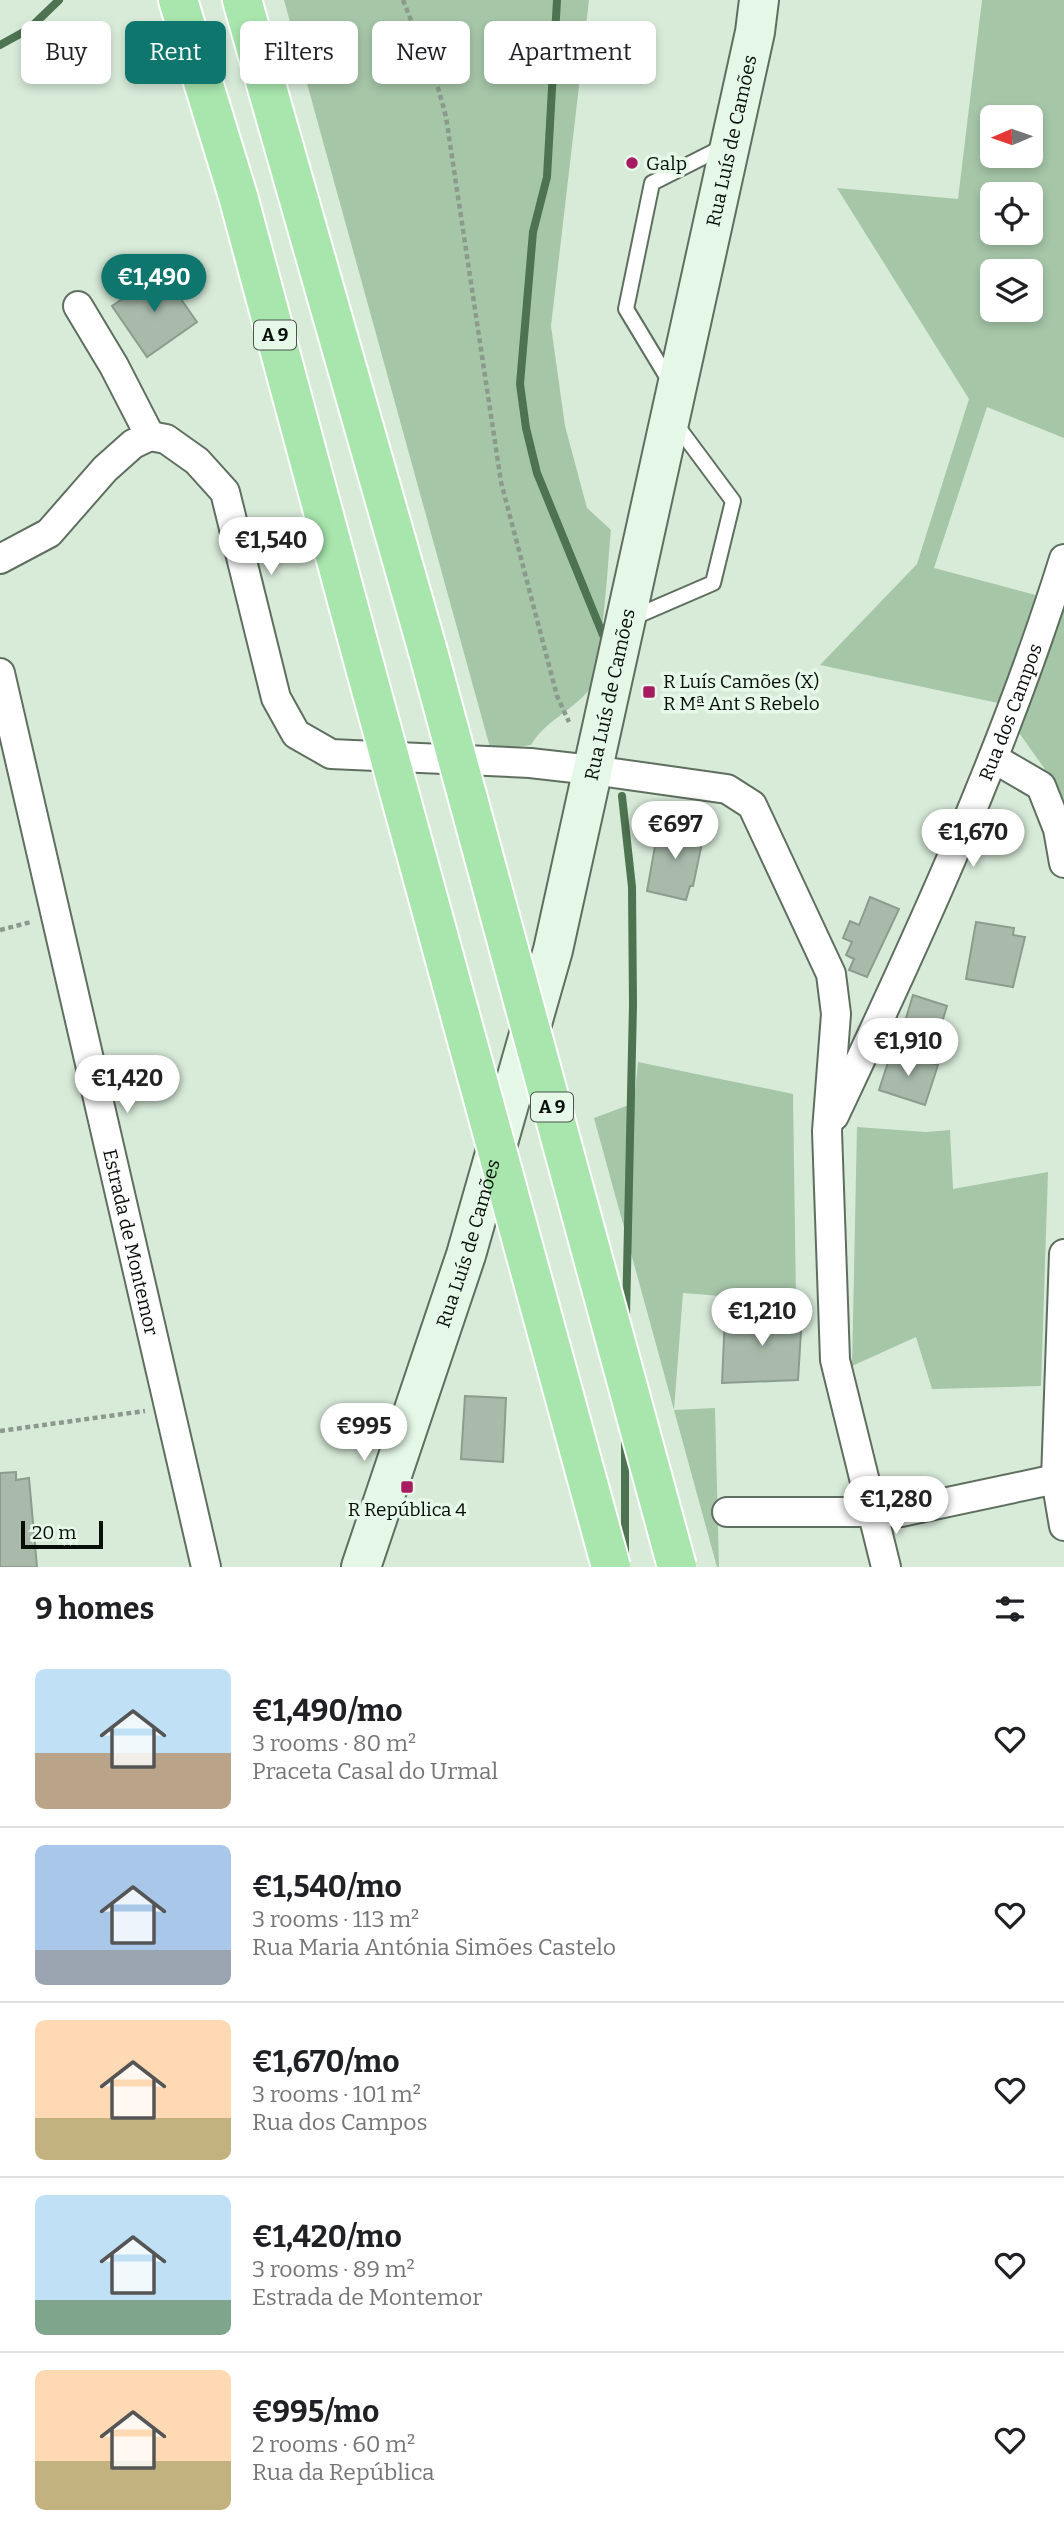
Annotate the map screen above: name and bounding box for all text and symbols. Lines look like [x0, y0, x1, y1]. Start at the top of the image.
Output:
chip: Buy [21, 21, 111, 84]
chip: Rent [125, 21, 226, 84]
chip: Filters [240, 21, 358, 84]
chip: New [372, 21, 470, 84]
chip: Apartment [484, 21, 656, 84]
street label: Rua Luís de Camões [702, 53, 762, 229]
north arrow [980, 105, 1043, 168]
map controls [980, 105, 1043, 322]
place label: Galp [646, 152, 687, 175]
marker: Galp [624, 155, 640, 171]
button: locate [980, 182, 1043, 245]
pin: €1,490 [97, 254, 211, 314]
button: layers [980, 259, 1043, 322]
text: €1,490 [117, 263, 191, 291]
road number: A 9 [254, 320, 296, 349]
pin: €1,540 [214, 518, 328, 577]
text: €1,540 [235, 526, 307, 554]
street label: Rua Luís de Camões [580, 607, 640, 783]
street label: Rua dos Campos [974, 640, 1047, 784]
place label: R Luís Camões (X) R Mª Ant S Rebelo [663, 670, 820, 715]
marker: R Luís Camões (X) R Mª Ant S Rebelo [641, 684, 657, 700]
pin: €697 [634, 802, 716, 861]
text: €697 [647, 810, 703, 838]
pin: €1,670 [916, 810, 1030, 869]
text: €1,670 [938, 818, 1008, 846]
pin: €1,910 [851, 1018, 965, 1078]
text: €1,910 [873, 1027, 943, 1055]
pin: €1,420 [70, 1056, 184, 1115]
text: €1,420 [91, 1064, 163, 1092]
road number: A 9 [531, 1092, 573, 1122]
street label: Estrada de Montemor [98, 1147, 163, 1338]
street label: Rua Luís de Camões [431, 1156, 505, 1331]
pin: €1,210 [705, 1288, 819, 1348]
text: €1,210 [727, 1297, 797, 1325]
pin: €995 [323, 1404, 405, 1463]
text: €995 [336, 1412, 392, 1440]
pin: €1,280 [839, 1476, 953, 1536]
marker: R República 4 [399, 1479, 415, 1495]
text: €1,280 [859, 1485, 933, 1513]
place label: R República 4 [348, 1498, 466, 1521]
scale bar [21, 1518, 103, 1550]
text: 20 m [32, 1521, 76, 1544]
icon: filters [991, 1590, 1029, 1628]
text: 9 homes [35, 1591, 154, 1627]
text: €1,490/mo [252, 1693, 403, 1729]
icon: home [91, 1697, 175, 1781]
icon: heart [991, 1720, 1029, 1758]
text: 3 rooms · 80 m² [252, 1729, 416, 1757]
text: Praceta Casal do Urmal [252, 1757, 498, 1785]
text: €1,540/mo [252, 1869, 402, 1905]
icon: home [91, 1873, 175, 1957]
icon: heart [991, 1896, 1029, 1934]
text: 3 rooms · 113 m² [252, 1905, 419, 1933]
text: Rua Maria Antónia Simões Castelo [252, 1933, 616, 1961]
text: €1,670/mo [252, 2044, 399, 2080]
icon: home [91, 2048, 175, 2132]
icon: heart [991, 2071, 1029, 2109]
text: 3 rooms · 101 m² [252, 2080, 421, 2108]
text: Rua dos Campos [252, 2108, 427, 2136]
text: €1,420/mo [252, 2219, 402, 2255]
icon: home [91, 2223, 175, 2307]
icon: heart [991, 2246, 1029, 2284]
text: 3 rooms · 89 m² [252, 2255, 415, 2283]
text: Estrada de Montemor [252, 2283, 482, 2311]
text: €995/mo [252, 2394, 379, 2430]
icon: home [91, 2398, 175, 2482]
icon: heart [991, 2421, 1029, 2459]
text: 2 rooms · 60 m² [252, 2430, 415, 2458]
text: Rua da República [252, 2458, 435, 2486]

